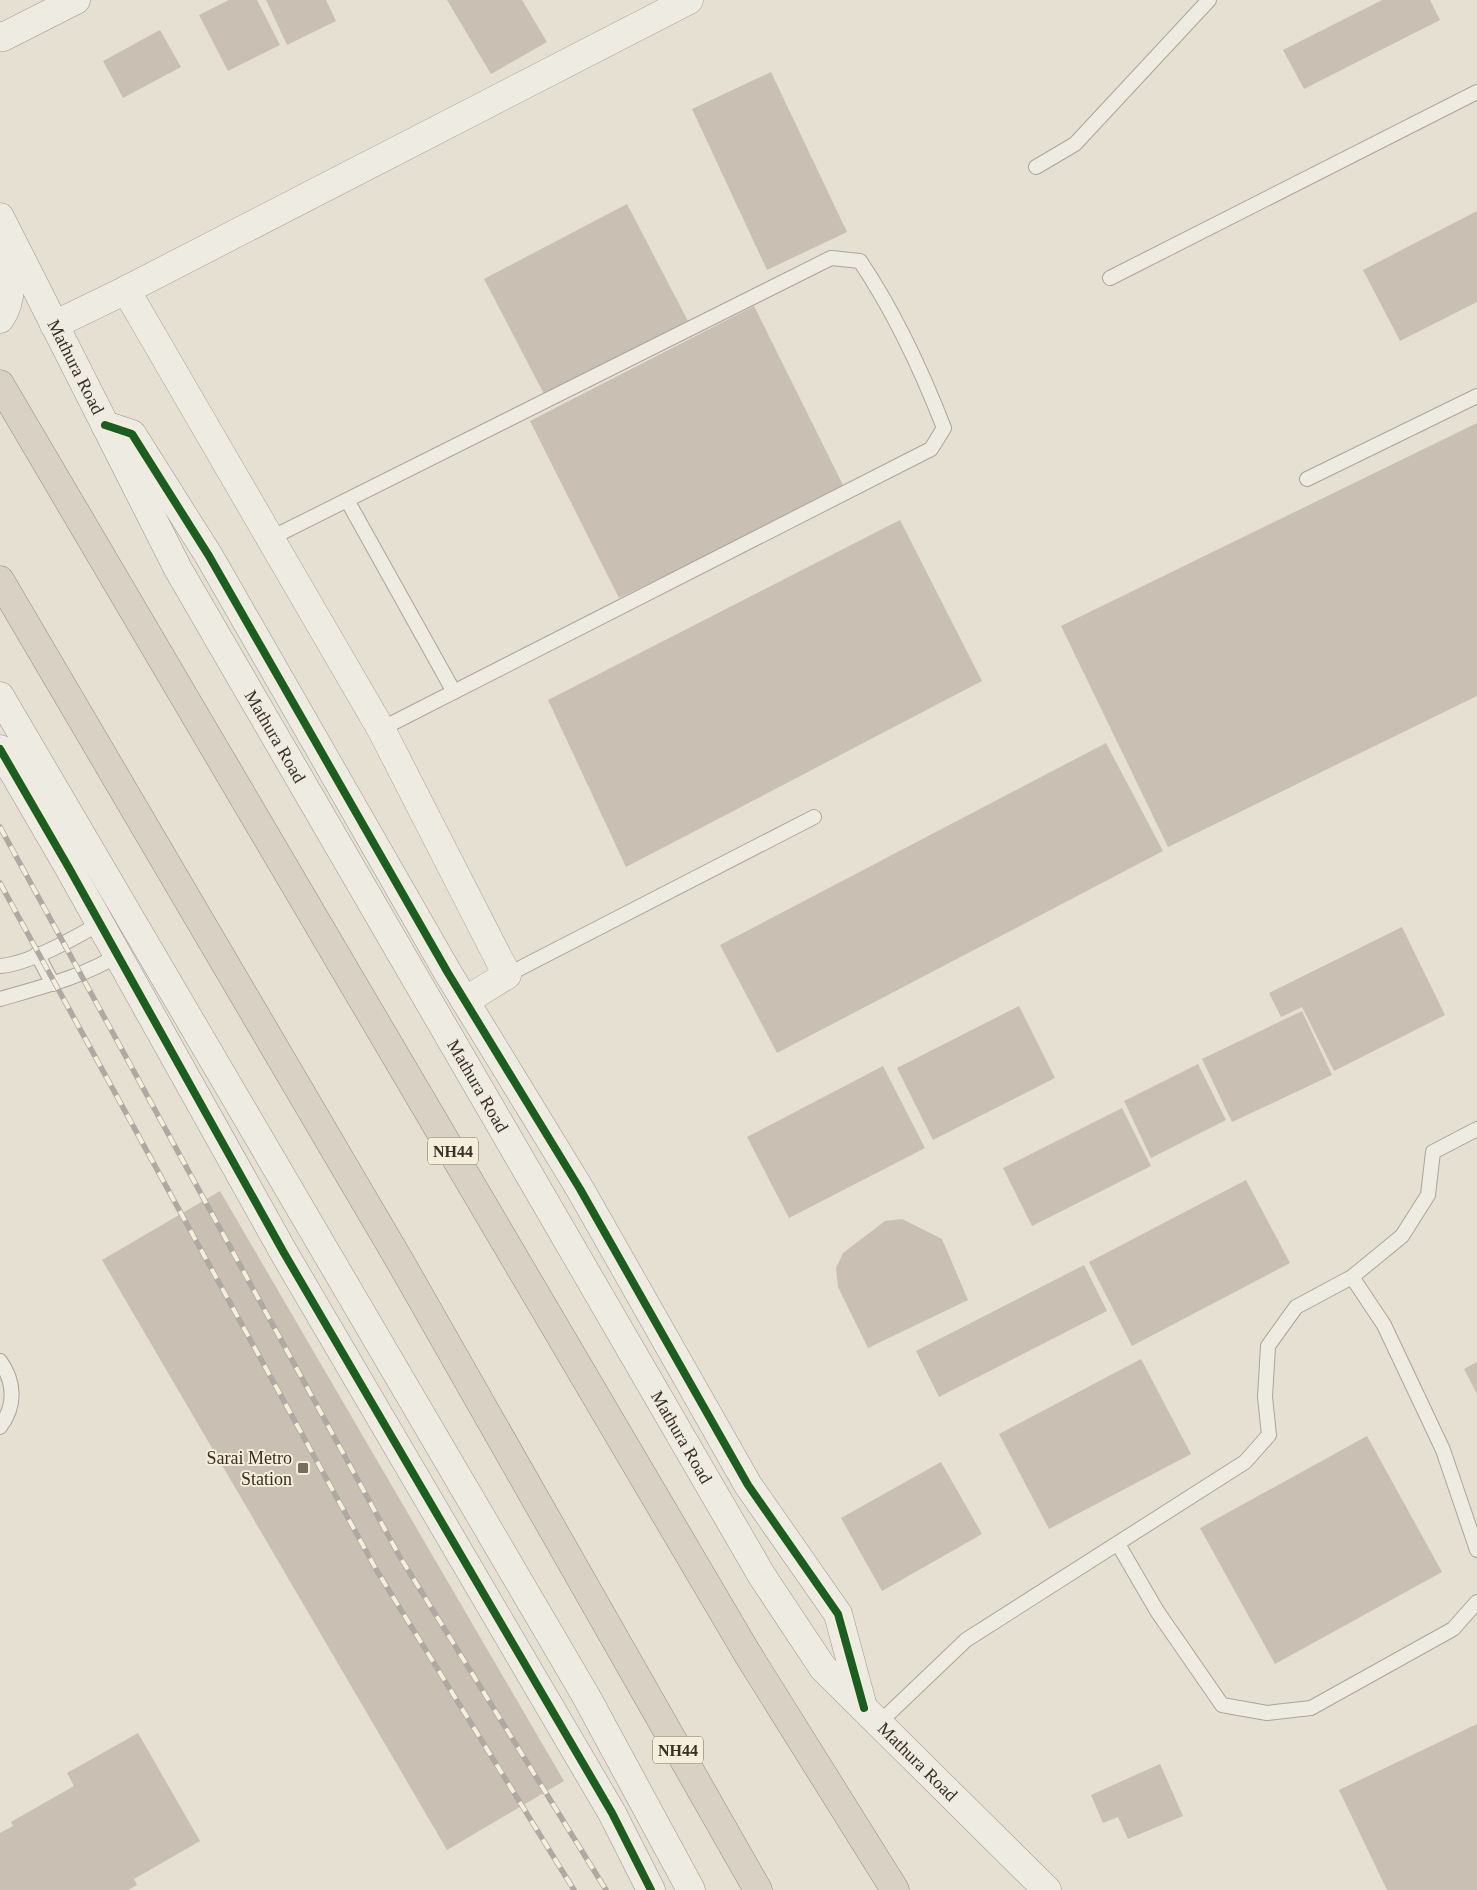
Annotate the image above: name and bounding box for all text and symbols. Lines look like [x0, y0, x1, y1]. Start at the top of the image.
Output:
street label: Mathura Road [44, 316, 108, 418]
street label: Mathura Road [240, 687, 310, 786]
street label: Mathura Road [443, 1036, 512, 1136]
road number: NH44 [428, 1138, 478, 1164]
street label: Mathura Road [647, 1387, 716, 1487]
place label: Sarai Metro Station [207, 1448, 292, 1489]
marker: Sarai Metro Station [296, 1461, 310, 1475]
street label: Mathura Road [874, 1718, 961, 1805]
road number: NH44 [653, 1736, 703, 1764]

